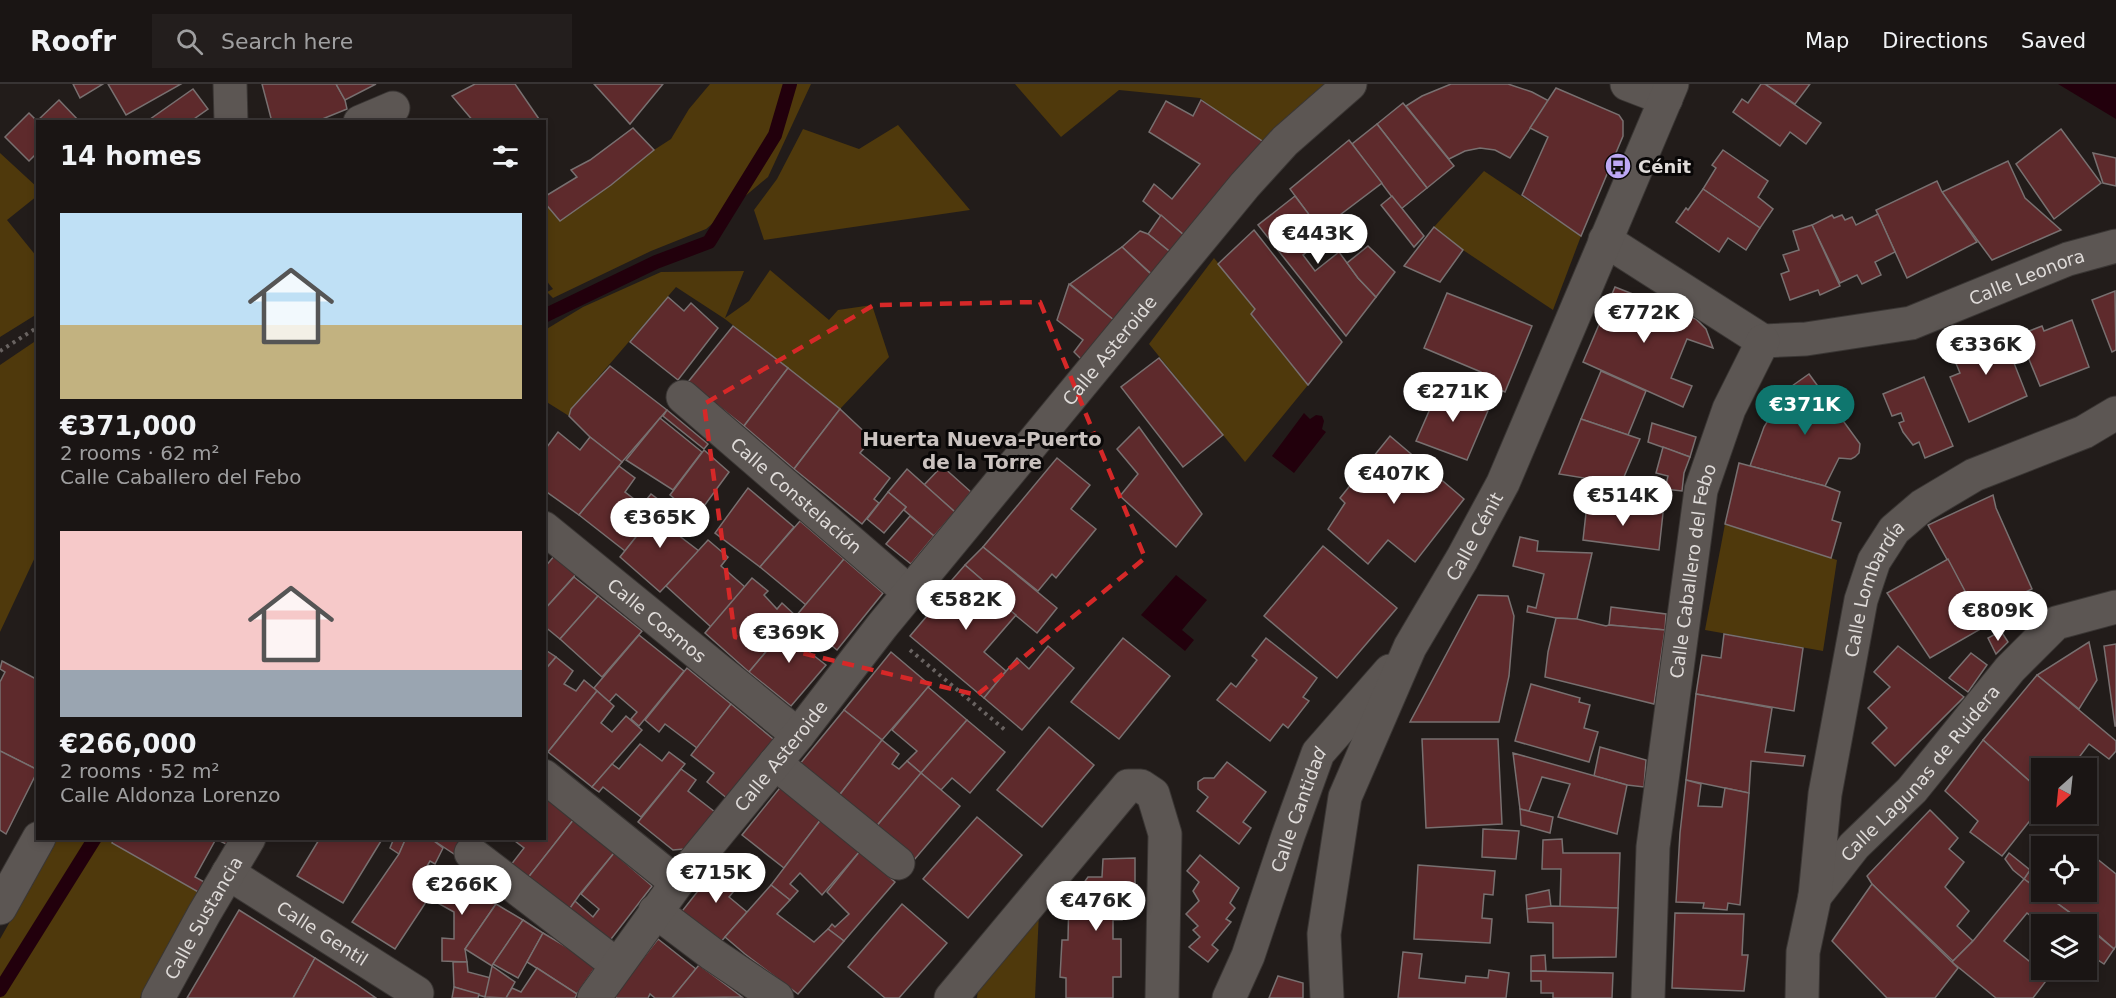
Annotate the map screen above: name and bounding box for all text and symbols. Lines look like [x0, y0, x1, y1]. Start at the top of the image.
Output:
search box [152, 14, 572, 68]
text: Roofr [30, 25, 116, 58]
icon: search [173, 25, 206, 58]
text: Search here [221, 29, 353, 54]
text: Map [1805, 29, 1849, 53]
text: Directions [1882, 29, 1988, 53]
text: Saved [2021, 29, 2086, 53]
icon: filters [489, 140, 522, 173]
text: 14 homes [60, 141, 202, 171]
bus stop icon: Cénit [1603, 151, 1633, 181]
place label: Cénit [1638, 156, 1691, 177]
pin: €443K [1276, 214, 1360, 265]
text: €443K [1282, 221, 1354, 245]
street label: Calle Leonora [1966, 244, 2087, 309]
icon: home [237, 252, 345, 360]
street label: Calle Asteroide [1058, 291, 1160, 409]
pin: €772K [1602, 293, 1686, 344]
text: €772K [1608, 300, 1680, 324]
pin: €336K [1944, 325, 2028, 376]
text: €336K [1950, 332, 2022, 356]
pin: €271K [1411, 372, 1495, 423]
text: €271K [1417, 379, 1489, 403]
pin: €371K [1763, 385, 1847, 436]
text: €371K [1769, 392, 1841, 416]
text: €371,000 [60, 411, 197, 441]
district label: Huerta Nueva-Puerto de la Torre [862, 427, 1102, 474]
street label: Calle Constelación [727, 433, 866, 557]
text: 2 rooms · 62 m² [60, 441, 220, 465]
pin: €407K [1352, 454, 1436, 505]
text: €407K [1358, 461, 1430, 485]
street label: Calle Caballero del Febo [1665, 461, 1720, 680]
text: Calle Caballero del Febo [60, 465, 302, 489]
pin: €514K [1581, 476, 1665, 527]
text: €514K [1587, 483, 1659, 507]
street label: Calle Cénit [1441, 488, 1507, 584]
pin: €365K [618, 498, 702, 549]
text: €365K [624, 505, 696, 529]
street label: Calle Lombardía [1840, 516, 1908, 659]
icon: home [237, 570, 345, 678]
street label: Calle Cosmos [603, 574, 711, 667]
pin: €582K [924, 580, 1008, 631]
text: €582K [930, 587, 1002, 611]
pin: €809K [1956, 591, 2040, 642]
text: €809K [1962, 598, 2034, 622]
pin: €369K [747, 613, 831, 664]
text: €369K [753, 620, 825, 644]
street label: Calle Lagunas de Ruidera [1836, 680, 2004, 865]
street label: Calle Asteroide [730, 696, 831, 815]
text: €266,000 [60, 729, 197, 759]
street label: Calle Cantidad [1266, 742, 1330, 875]
north arrow [2031, 758, 2097, 824]
map controls [2031, 758, 2097, 980]
text: 2 rooms · 52 m² [60, 759, 220, 783]
text: Calle Aldonza Lorenzo [60, 783, 280, 807]
button: locate [2031, 836, 2097, 902]
street label: Calle Sustancia [160, 852, 246, 983]
pin: €715K [674, 853, 758, 904]
text: €715K [680, 860, 752, 884]
pin: €266K [420, 865, 504, 916]
text: €266K [426, 872, 498, 896]
pin: €476K [1054, 881, 1138, 932]
text: €476K [1060, 888, 1132, 912]
street label: Calle Gentil [273, 896, 372, 970]
button: layers [2031, 914, 2097, 980]

